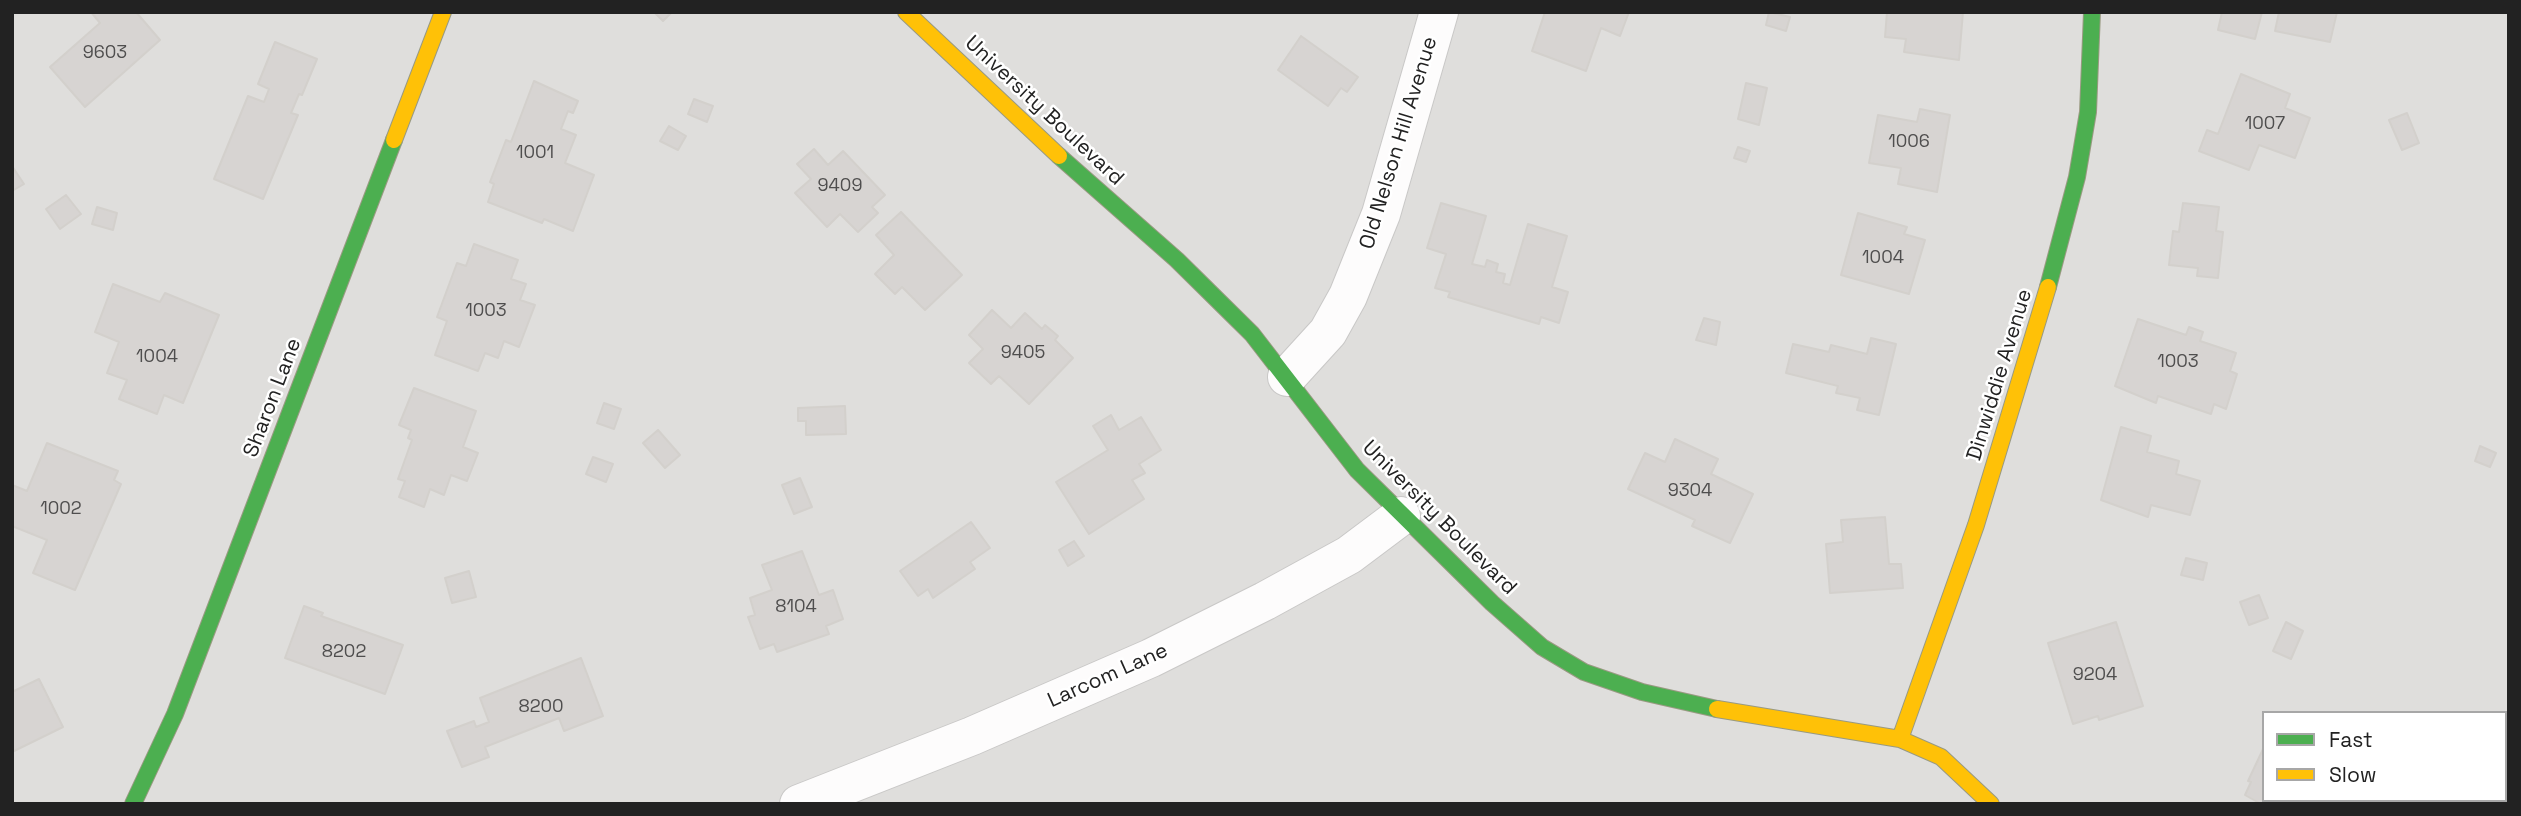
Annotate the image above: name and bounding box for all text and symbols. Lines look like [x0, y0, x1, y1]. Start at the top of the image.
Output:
street label: University Boulevard [959, 31, 1129, 191]
street label: Old Nelson Hill Avenue [1355, 34, 1443, 252]
house number: 9603 [83, 42, 127, 64]
house number: 1007 [2245, 113, 2285, 135]
house number: 1006 [1888, 131, 1930, 153]
house number: 1001 [516, 142, 554, 164]
house number: 9409 [818, 175, 862, 197]
house number: 1004 [1862, 247, 1904, 269]
street label: Dinwiddie Avenue [1962, 286, 2038, 464]
house number: 1003 [465, 300, 507, 322]
street label: Sharon Lane [239, 335, 307, 461]
house number: 9405 [1001, 342, 1045, 364]
house number: 1004 [136, 346, 178, 368]
house number: 1003 [2157, 351, 2199, 373]
street label: University Boulevard [1356, 435, 1522, 601]
house number: 9304 [1668, 480, 1712, 502]
house number: 1002 [40, 498, 82, 520]
house number: 8104 [775, 596, 817, 618]
street label: Larcom Lane [1044, 638, 1172, 714]
house number: 8202 [322, 641, 366, 663]
house number: 9204 [2073, 664, 2117, 686]
house number: 8200 [518, 696, 564, 718]
legend [2262, 711, 2507, 802]
text: Fast [2329, 726, 2373, 753]
text: Slow [2329, 761, 2377, 788]

